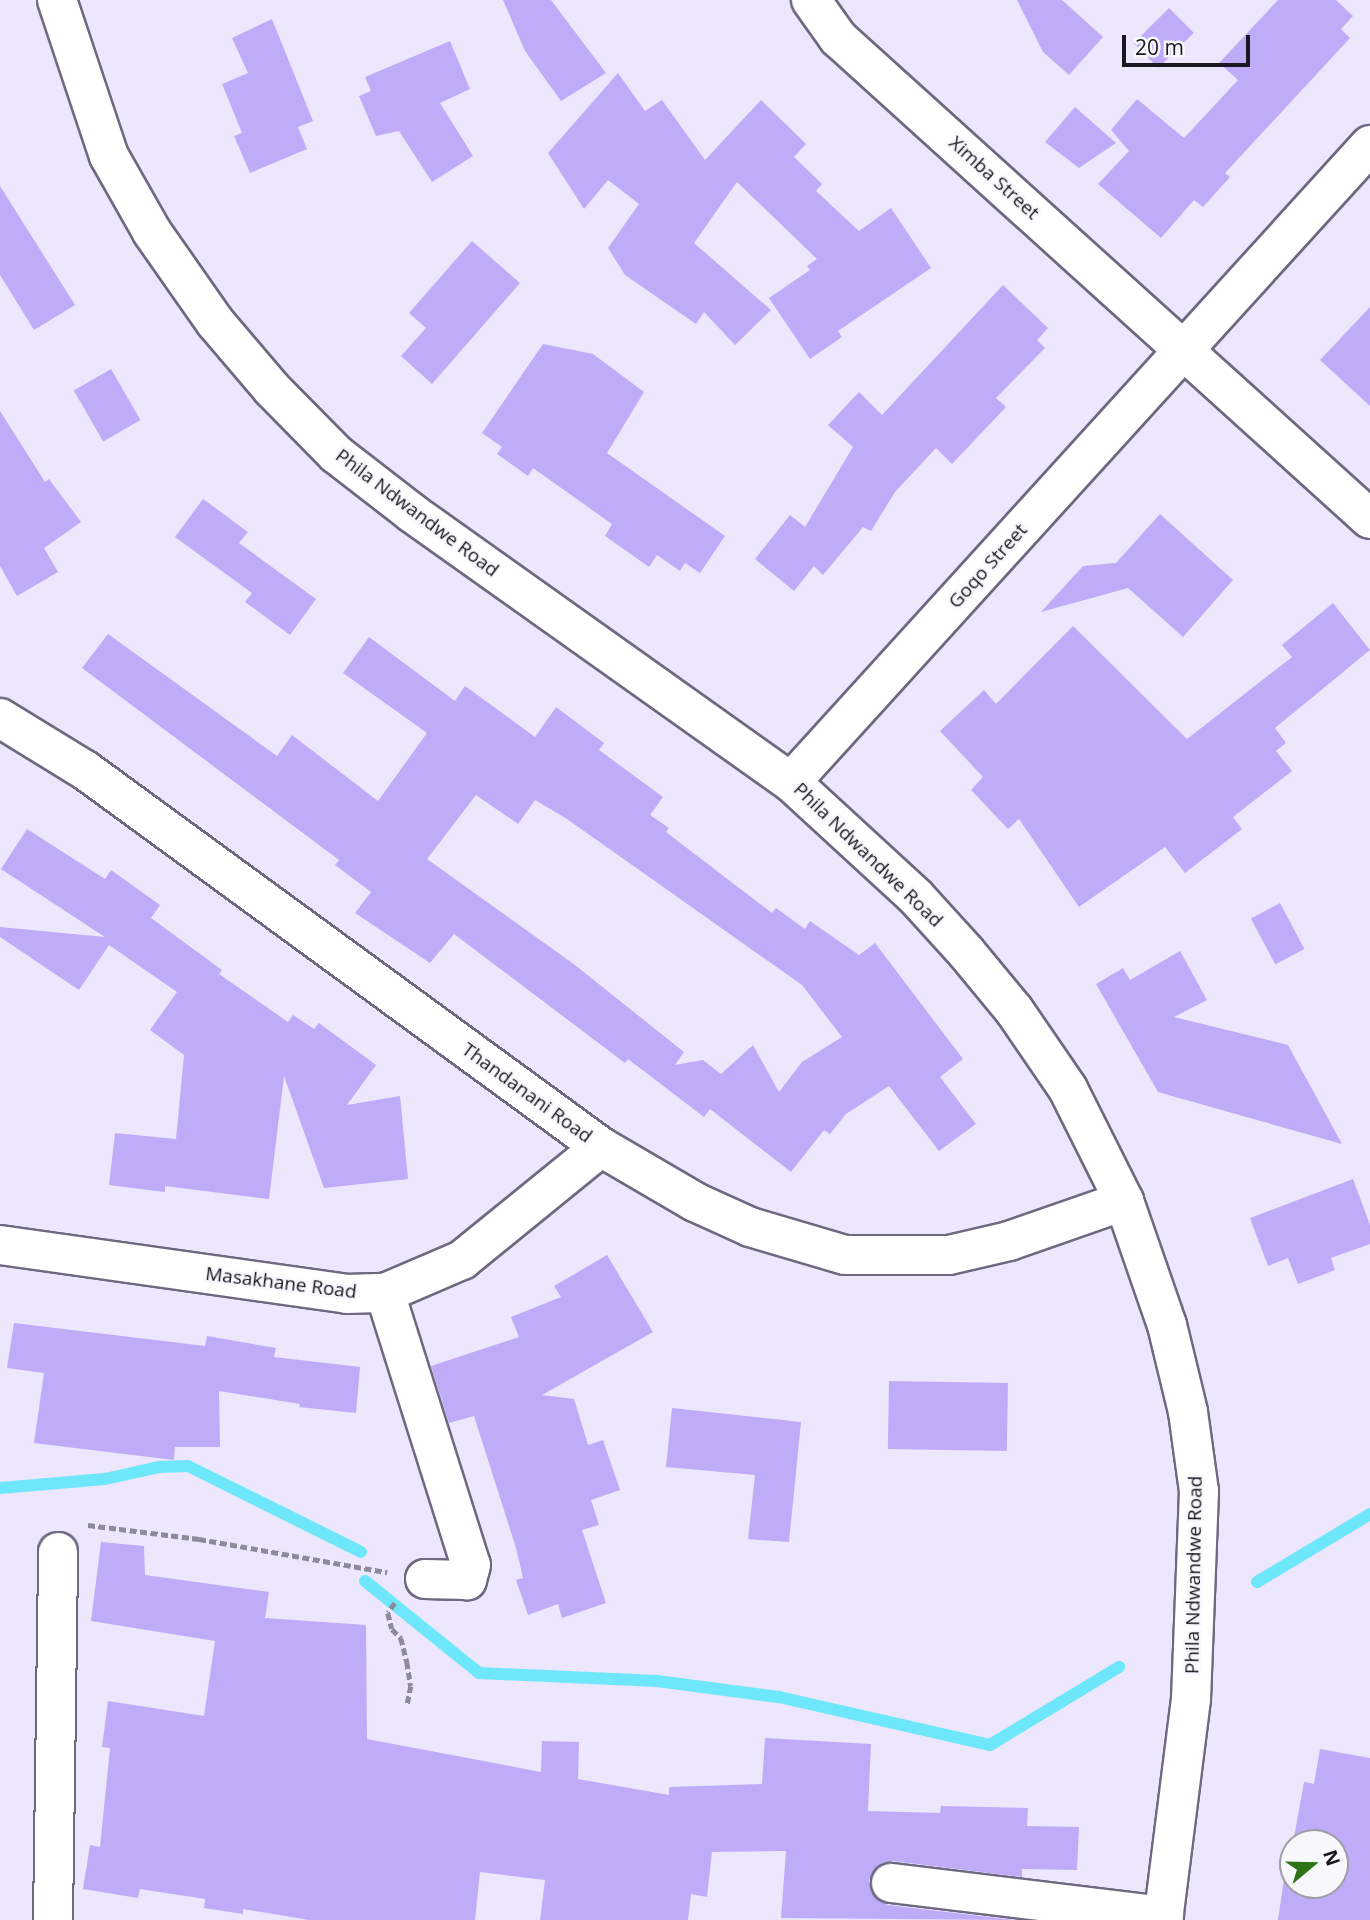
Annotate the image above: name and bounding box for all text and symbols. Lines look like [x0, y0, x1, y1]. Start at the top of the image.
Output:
scale bar [1125, 21, 1253, 65]
text: 20 m [1135, 33, 1184, 61]
street label: Ximba Street [944, 132, 1044, 224]
street label: Phila Ndwandwe Road [331, 444, 503, 582]
street label: Goqo Street [944, 519, 1032, 613]
street label: Phila Ndwandwe Road [789, 778, 947, 932]
street label: Thandanani Road [457, 1038, 597, 1148]
street label: Masakhane Road [204, 1262, 358, 1304]
street label: Phila Ndwandwe Road [1181, 1476, 1207, 1674]
north arrow [1279, 1829, 1349, 1899]
text: N [1317, 1846, 1347, 1869]

